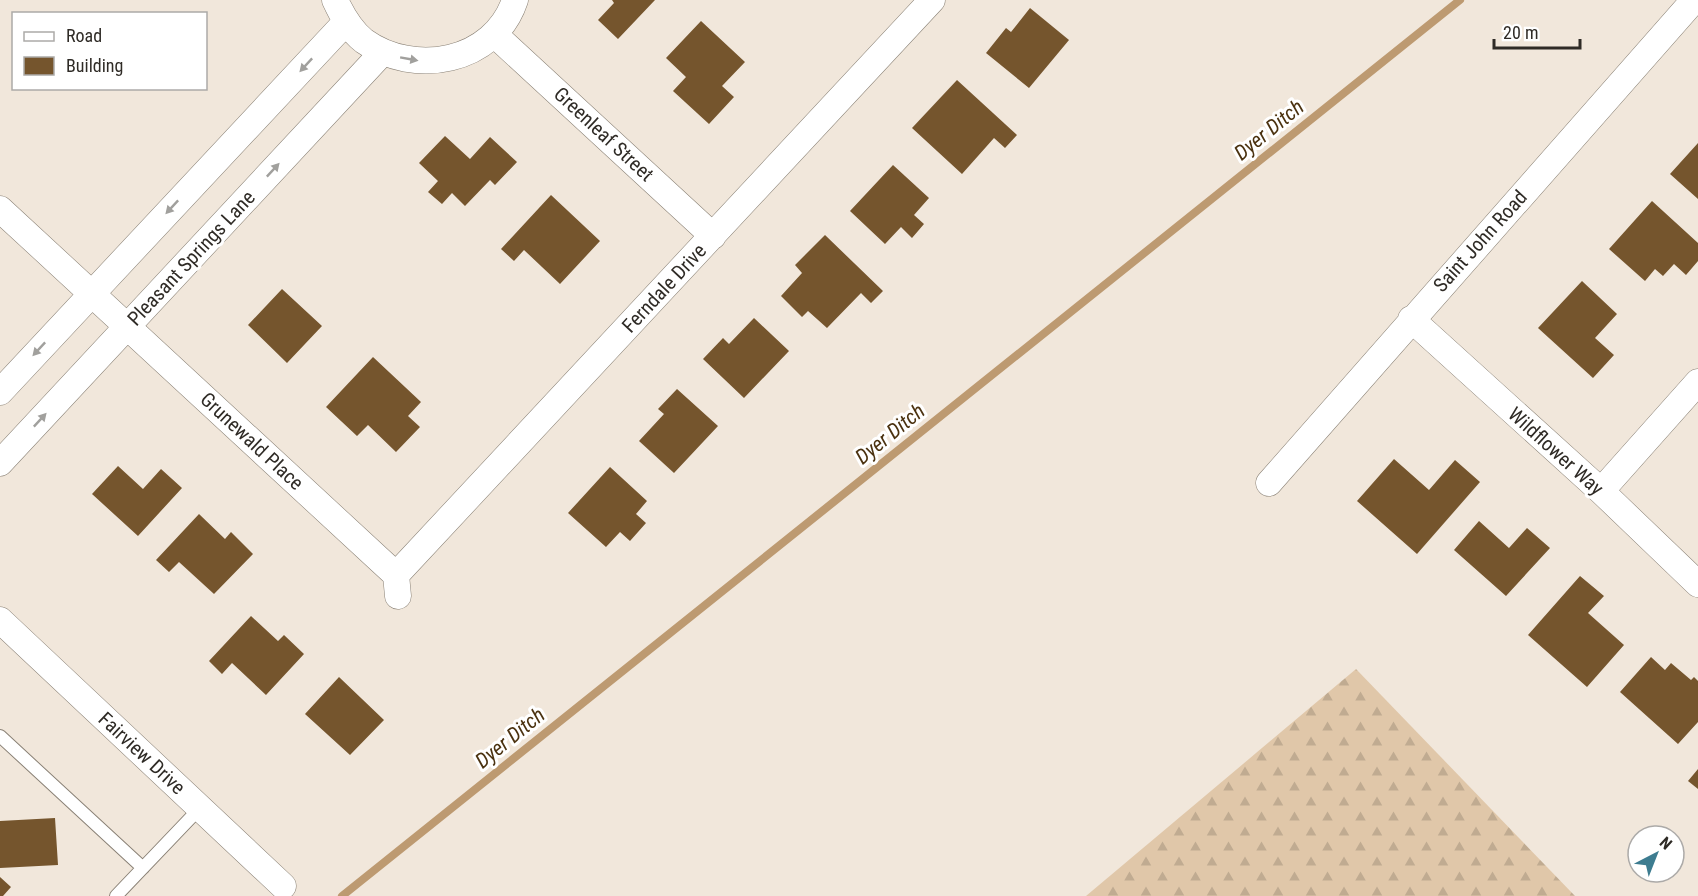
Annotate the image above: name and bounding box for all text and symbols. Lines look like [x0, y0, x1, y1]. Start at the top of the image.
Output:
legend [12, 12, 207, 90]
scale bar [1494, 12, 1580, 50]
text: 20 m [1503, 22, 1538, 43]
text: Road [66, 25, 102, 46]
text: Building [66, 55, 123, 76]
one-way arrow [400, 55, 419, 64]
one-way arrow [300, 57, 313, 72]
street label: Greenleaf Street [549, 82, 659, 186]
water label: Dyer Ditch [1230, 95, 1308, 165]
one-way arrow [266, 163, 279, 178]
street label: Saint John Road [1428, 185, 1532, 297]
street label: Pleasant Springs Lane [122, 186, 260, 330]
one-way arrow [166, 199, 179, 214]
street label: Ferndale Drive [617, 239, 711, 337]
one-way arrow [32, 342, 46, 357]
street label: Grunewald Place [195, 387, 309, 495]
water label: Dyer Ditch [851, 399, 929, 469]
street label: Wildflower Way [1503, 402, 1609, 500]
one-way arrow [33, 413, 46, 428]
water label: Dyer Ditch [471, 703, 549, 773]
street label: Fairview Drive [94, 707, 190, 799]
north arrow [1626, 824, 1686, 884]
text: N [1656, 833, 1676, 854]

